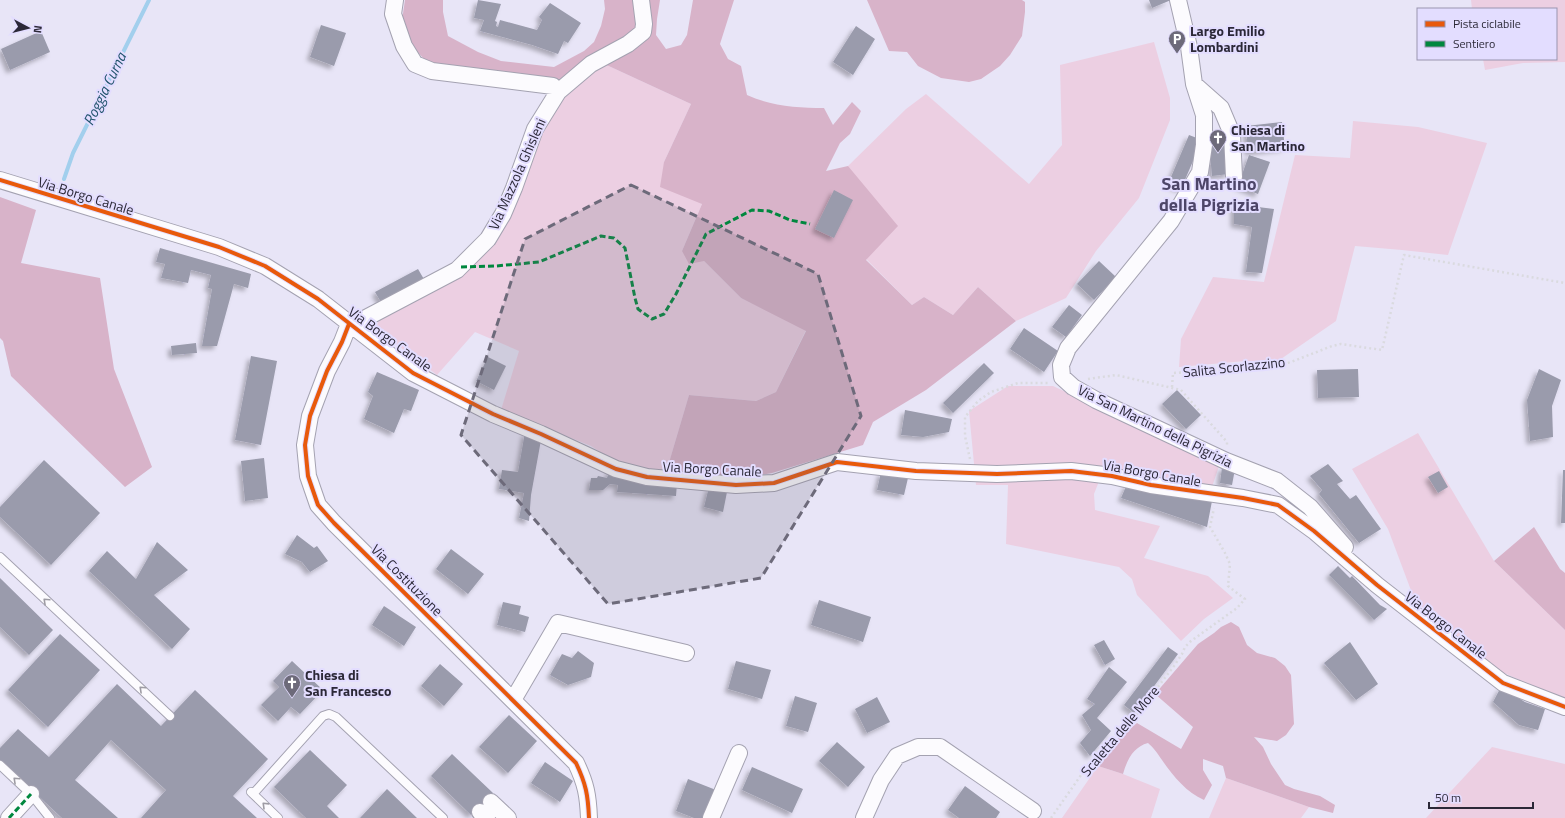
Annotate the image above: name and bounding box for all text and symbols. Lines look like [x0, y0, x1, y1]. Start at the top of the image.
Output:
north arrow [8, 8, 48, 48]
legend [1417, 8, 1557, 60]
text: Pista ciclabile [1453, 14, 1521, 33]
place label: Largo Emilio Lombardini [1190, 20, 1265, 57]
text: N [30, 24, 46, 34]
parking icon: Largo Emilio Lombardini [1167, 29, 1187, 54]
text: Sentiero [1453, 34, 1495, 53]
water label: Roggia Curna [77, 47, 133, 129]
street label: Via Mazzola Ghisleni [483, 115, 551, 233]
place label: Chiesa di San Martino [1231, 119, 1305, 156]
church icon: Chiesa di San Martino [1208, 128, 1228, 153]
district label: San Martino della Pigrizia [1159, 170, 1259, 218]
street label: Via Borgo Canale [36, 171, 137, 220]
street label: Via Borgo Canale [344, 301, 437, 376]
street label: Salita Scorlazzino [1182, 351, 1286, 382]
street label: Via San Martino della Pigrizia [1074, 379, 1236, 472]
street label: Via Borgo Canale [1101, 454, 1203, 491]
street label: Via Borgo Canale [662, 455, 762, 482]
street label: Via Costituzione [367, 539, 448, 620]
street label: Via Borgo Canale [1401, 586, 1492, 663]
one-way arrow [44, 598, 51, 605]
place label: Chiesa di San Francesco [305, 664, 391, 701]
church icon: Chiesa di San Francesco [282, 673, 302, 698]
street label: Scaletta delle More [1075, 681, 1164, 781]
one-way arrow [139, 687, 146, 694]
one-way arrow [13, 778, 21, 785]
scale bar [1429, 784, 1533, 810]
text: 50 m [1435, 788, 1461, 807]
one-way arrow [262, 802, 270, 810]

